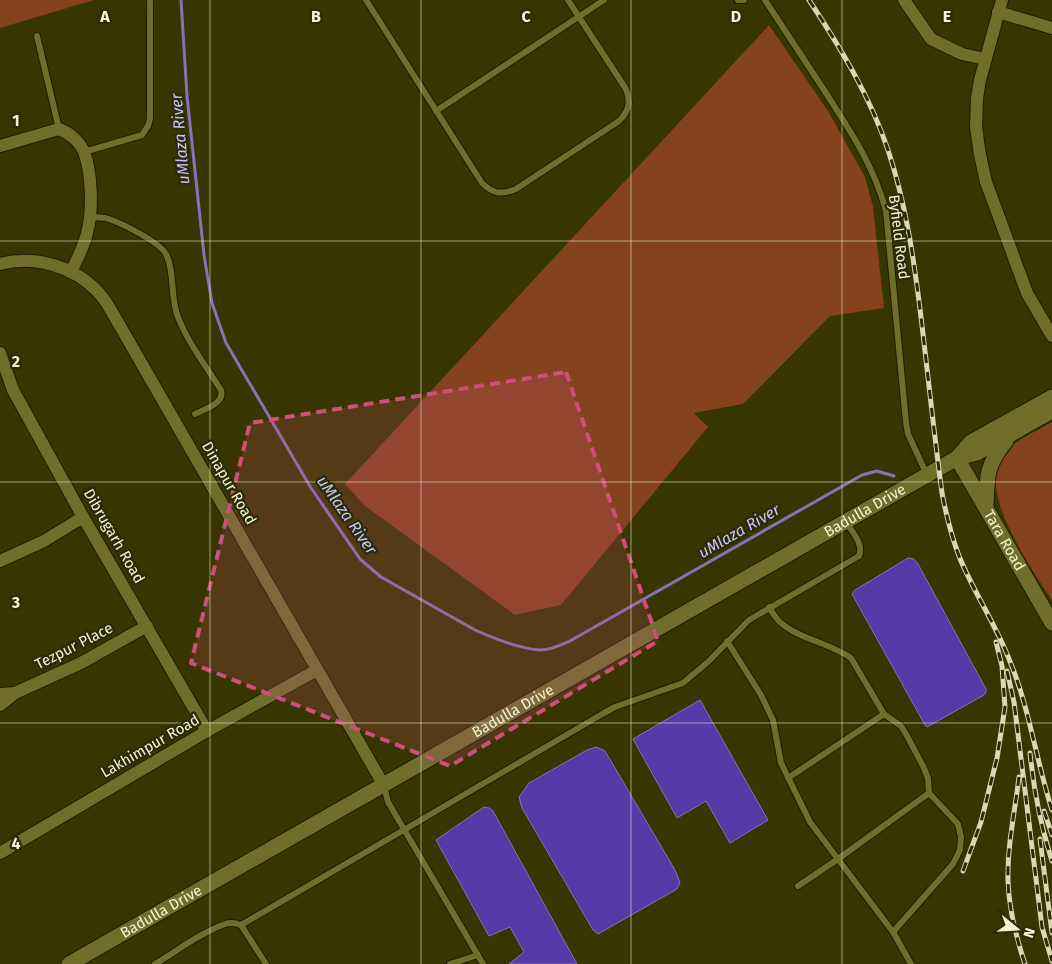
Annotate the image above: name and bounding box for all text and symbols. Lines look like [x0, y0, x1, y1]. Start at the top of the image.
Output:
text: A [99, 7, 110, 26]
text: B [311, 7, 321, 26]
text: C [521, 7, 531, 26]
text: D [731, 7, 741, 26]
text: E [943, 7, 951, 26]
water label: uMlaza River [166, 92, 193, 185]
text: 1 [12, 111, 20, 130]
street label: Byfield Road [885, 194, 913, 280]
text: 2 [12, 352, 20, 371]
street label: Dinapur Road [198, 438, 260, 528]
water label: uMlaza River [313, 472, 381, 559]
street label: Badulla Drive [821, 480, 909, 541]
street label: Dibrugarh Road [80, 486, 148, 586]
water label: uMlaza River [695, 499, 784, 562]
street label: Tara Road [980, 507, 1029, 574]
text: 3 [11, 593, 20, 612]
street label: Tezpur Place [32, 619, 116, 673]
street label: Badulla Drive [469, 681, 557, 741]
street label: Lakhimpur Road [97, 710, 203, 782]
text: 4 [11, 834, 21, 853]
street label: Badulla Drive [117, 881, 205, 942]
north arrow [992, 904, 1042, 954]
text: N [1019, 926, 1038, 940]

